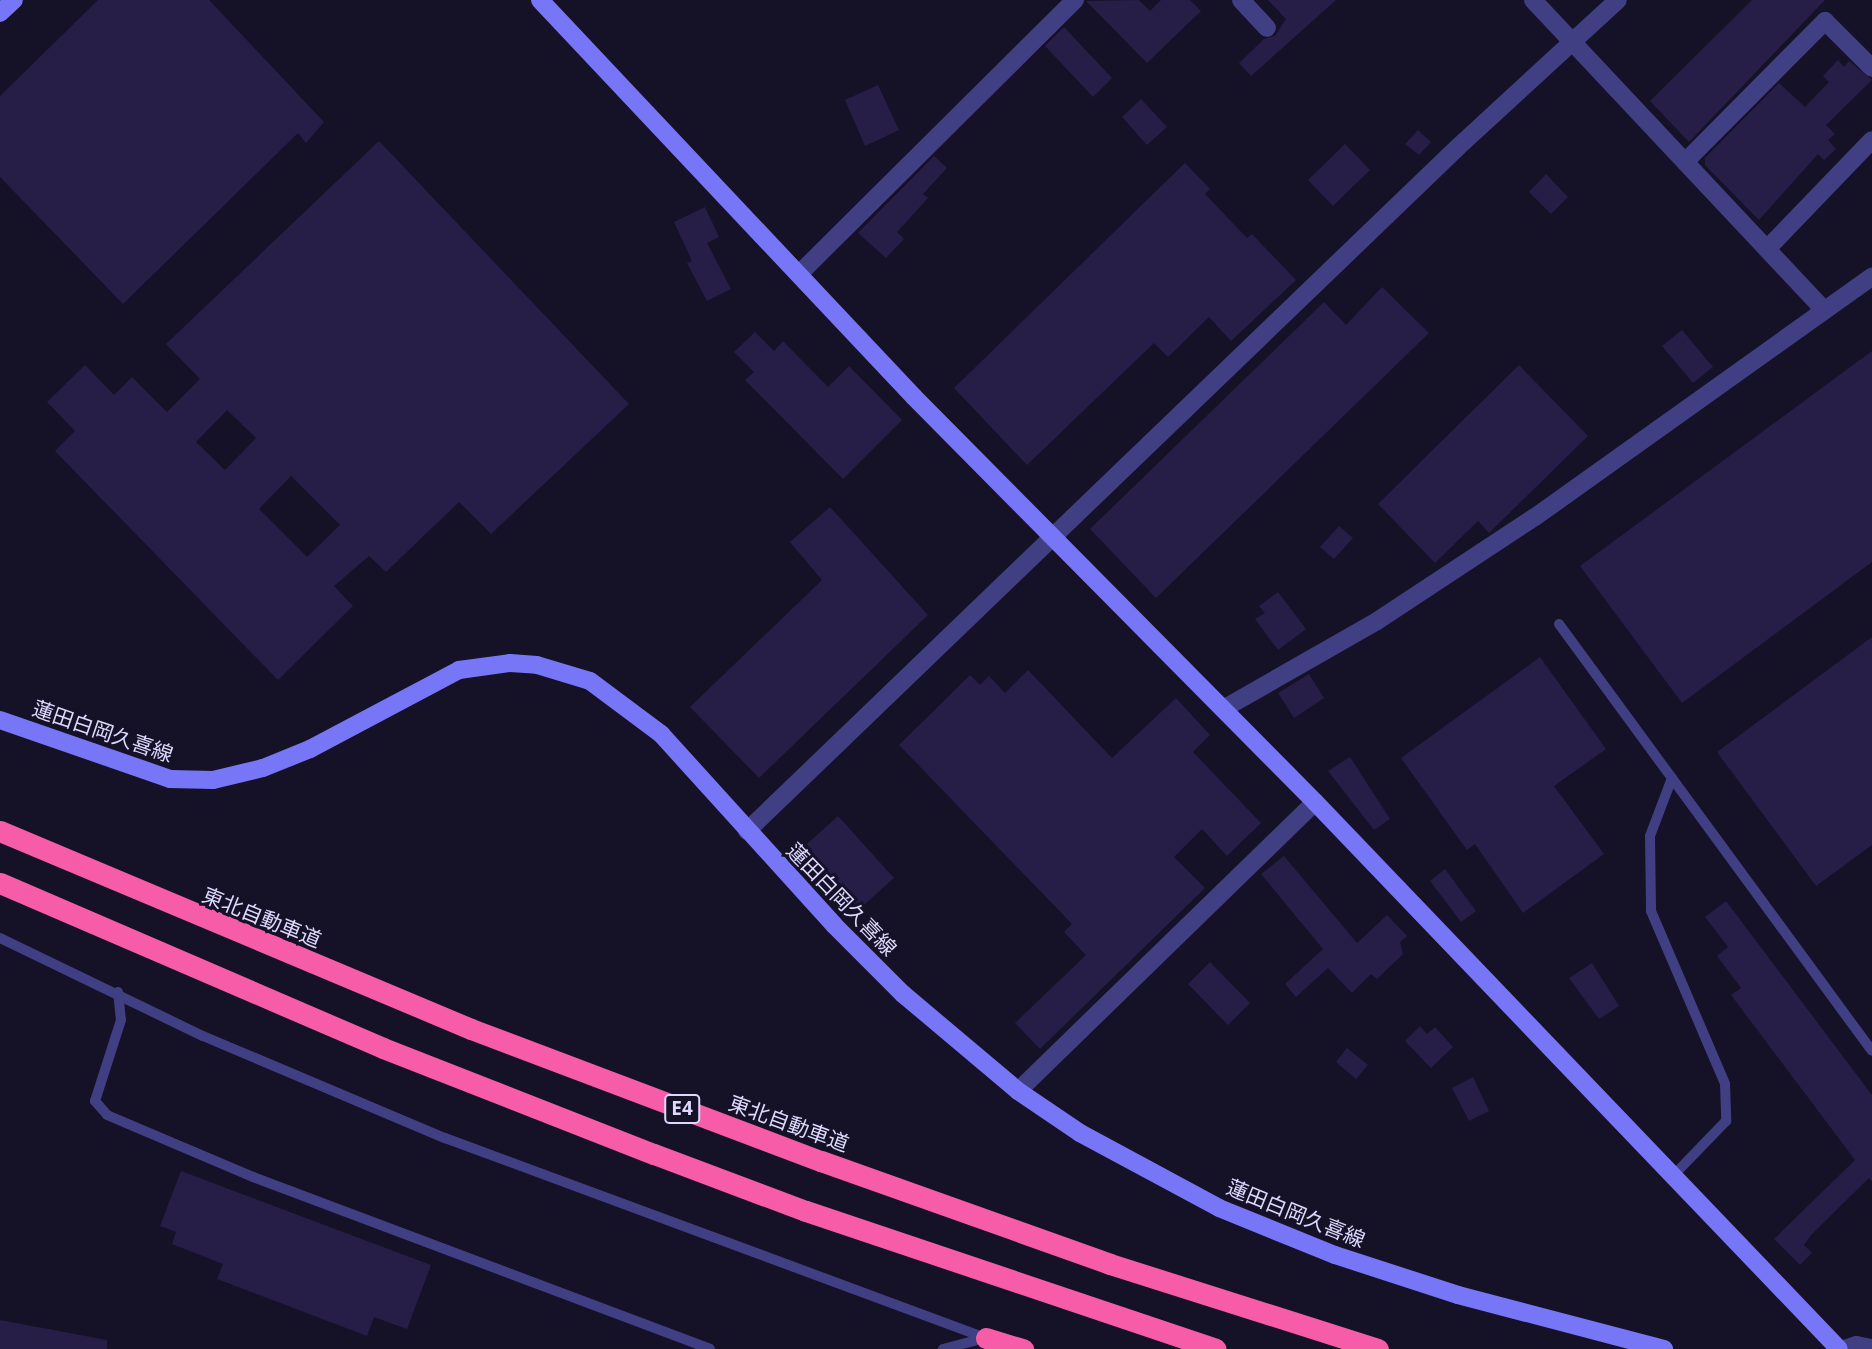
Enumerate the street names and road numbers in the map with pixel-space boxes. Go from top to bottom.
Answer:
street label: 蓮田白岡久喜線 [29,695,177,767]
street label: 蓮田白岡久喜線 [782,837,902,961]
street label: 東北自動車道 [199,882,325,952]
street label: 東北自動車道 [725,1090,853,1156]
road number: E4 [663,1093,701,1124]
street label: 蓮田白岡久喜線 [1223,1174,1369,1252]

